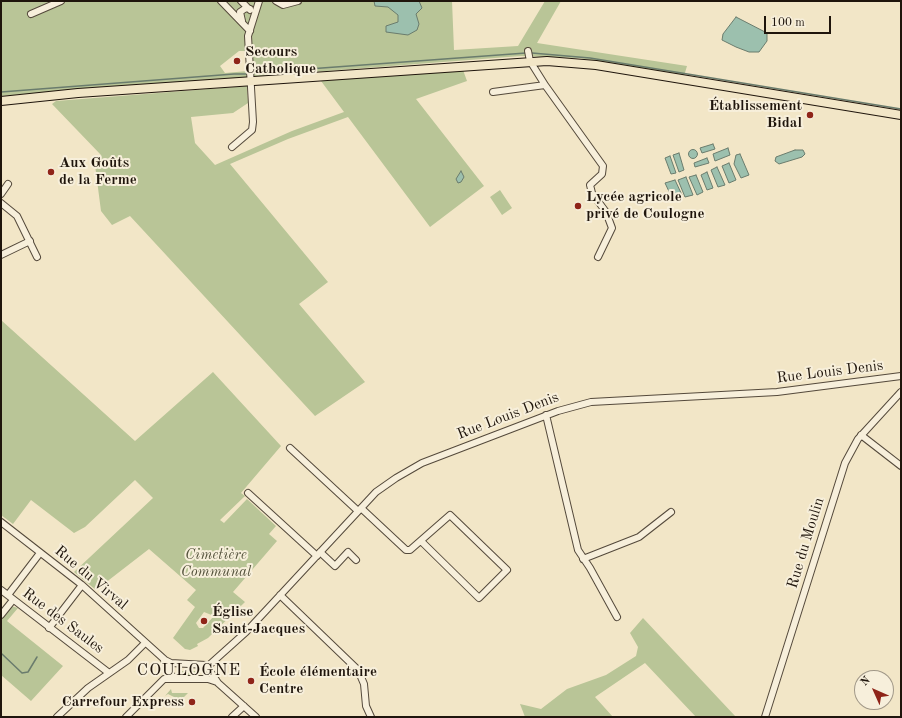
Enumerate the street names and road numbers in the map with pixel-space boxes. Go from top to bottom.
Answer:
street label: Rue Louis Denis [776,357,884,387]
street label: Rue Louis Denis [455,388,561,444]
street label: Rue du Moulin [784,495,828,591]
street label: Rue du Virval [51,542,131,614]
street label: Rue des Saules [19,584,107,658]

